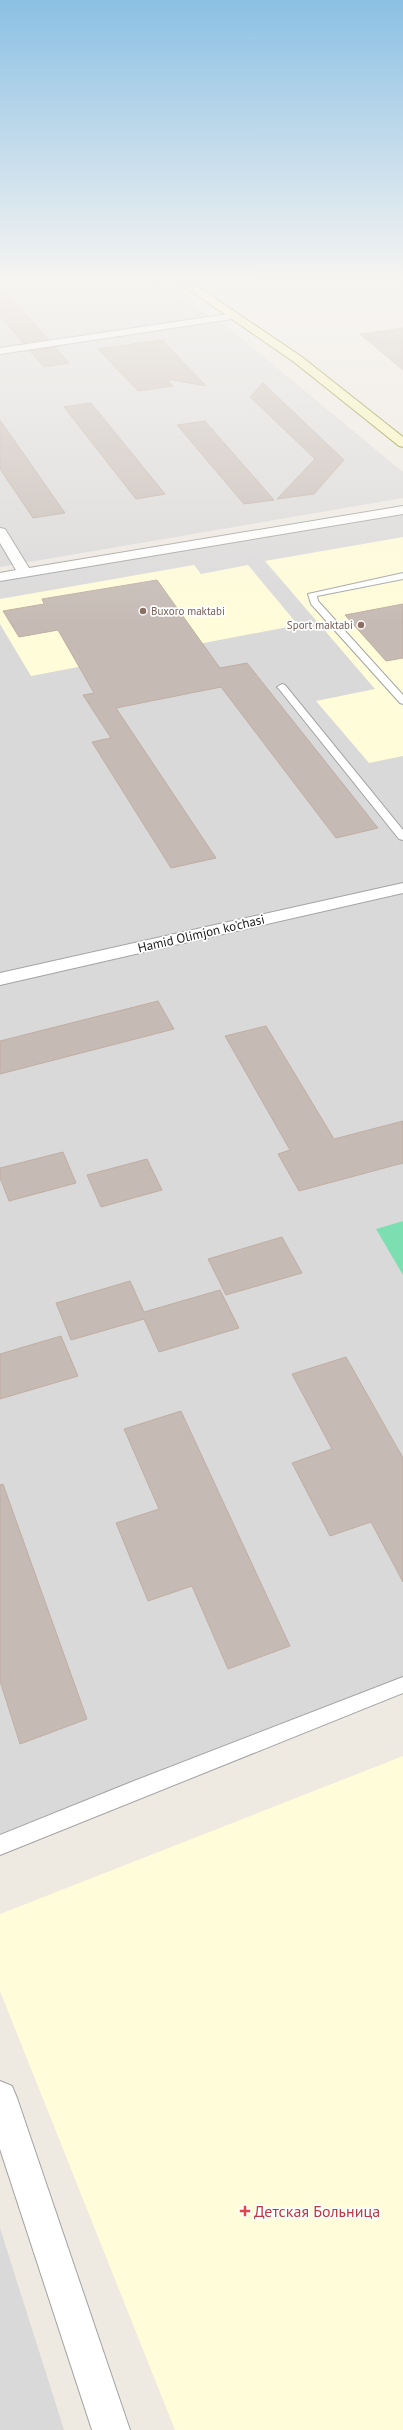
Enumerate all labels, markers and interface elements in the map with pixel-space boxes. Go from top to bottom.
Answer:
place label: Buxoro maktabi [151,604,225,618]
marker: Buxoro maktabi [138,606,148,616]
place label: Sport maktabi [287,618,353,632]
marker: Sport maktabi [356,620,366,630]
street label: Hamid Olimjon ko'chasi [136,911,266,956]
place label: Детская Больница [254,2201,380,2221]
marker: Детская Больница [239,2205,251,2217]

